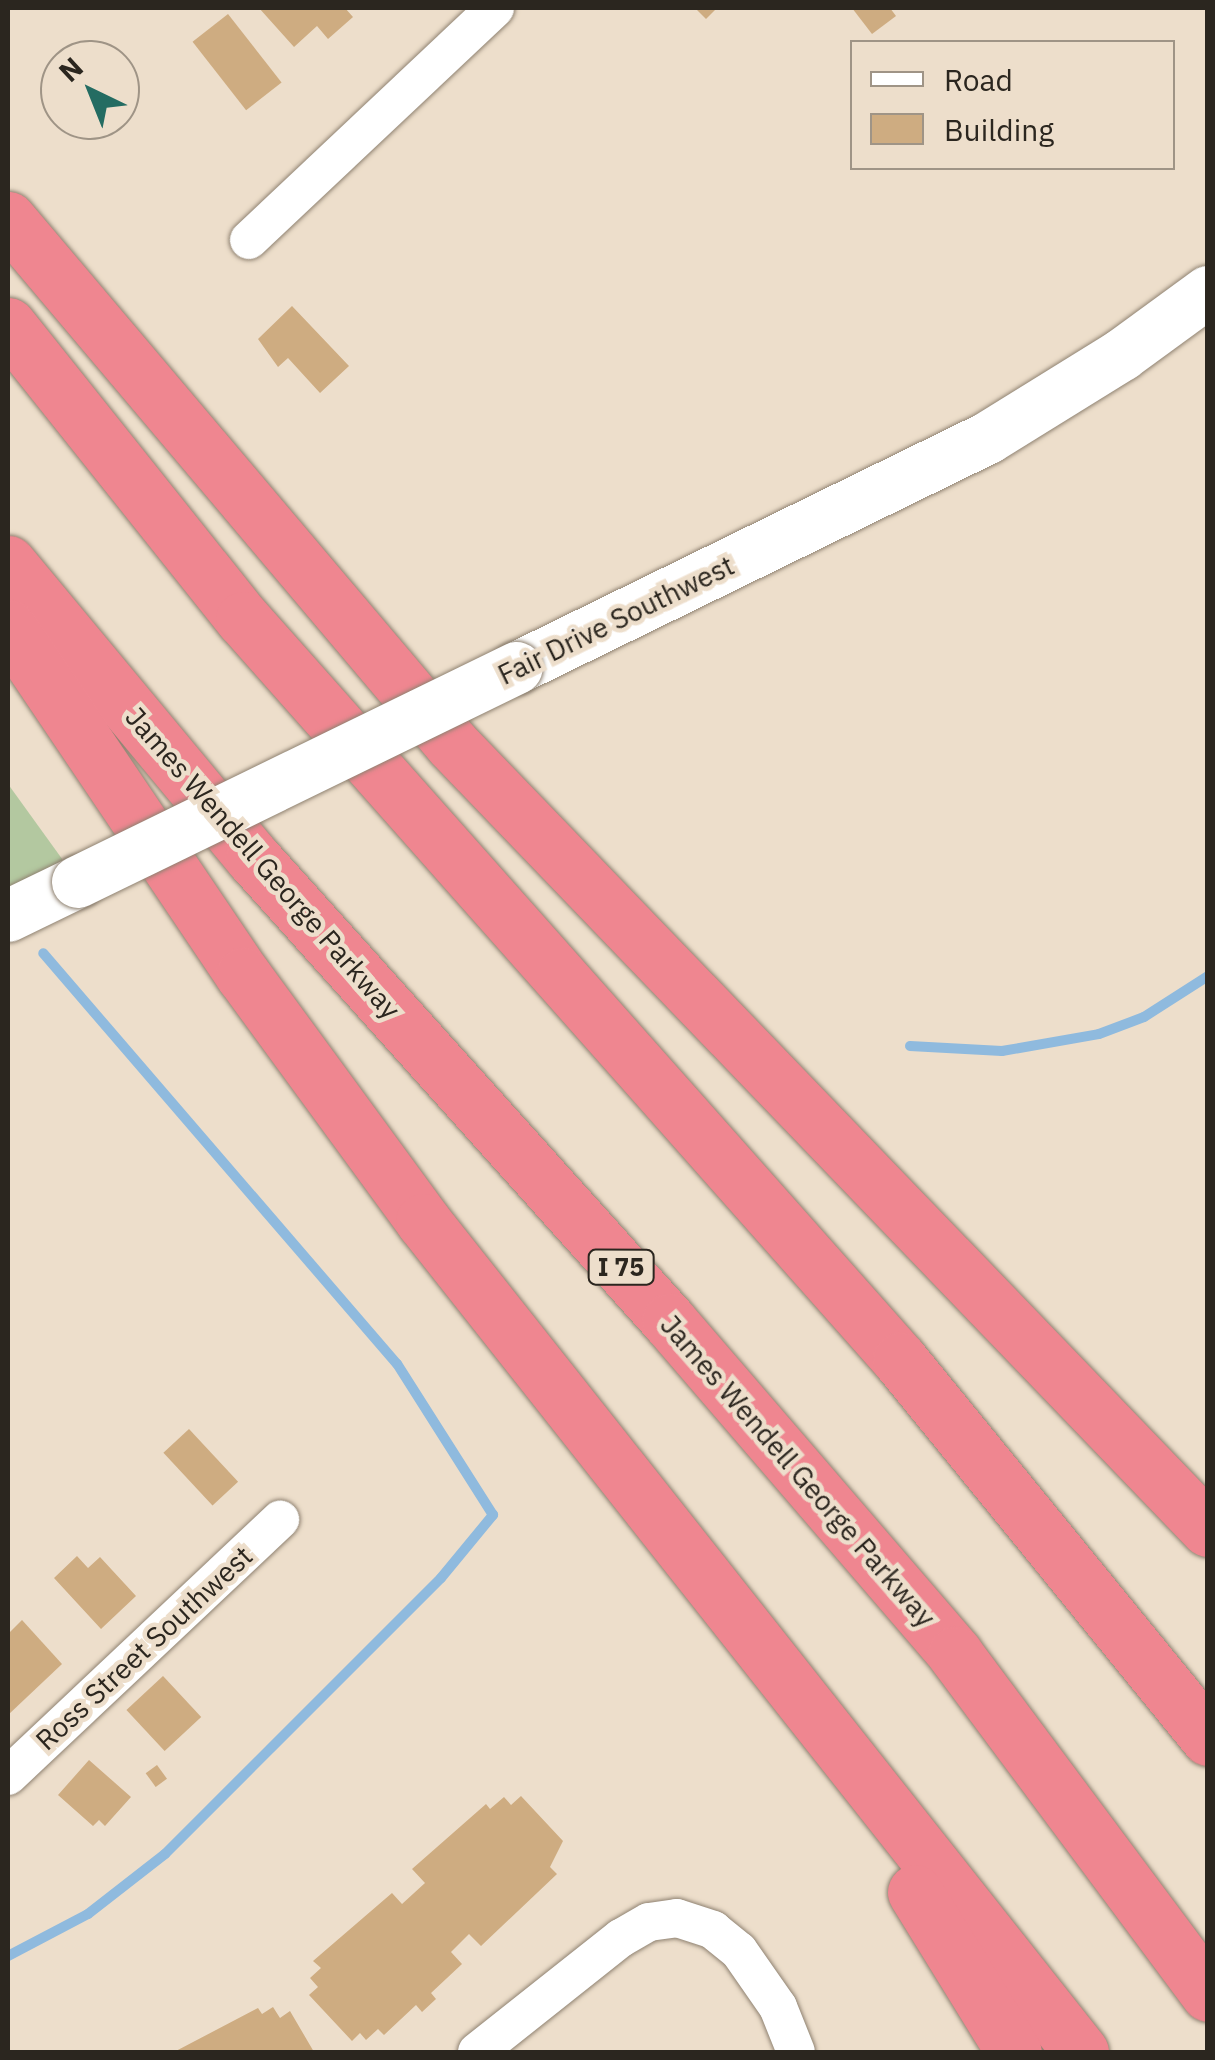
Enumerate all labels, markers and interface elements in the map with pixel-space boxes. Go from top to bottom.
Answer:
north arrow [40,40,140,140]
legend [850,40,1175,170]
text: N [51,49,91,90]
text: Road [944,60,1013,99]
text: Building [944,110,1054,149]
street label: Fair Drive Southwest [493,548,739,692]
street label: James Wendell George Parkway [119,700,407,1026]
road number: I 75 [586,1247,656,1287]
street label: James Wendell George Parkway [654,1308,942,1634]
street label: Ross Street Southwest [29,1539,259,1757]

